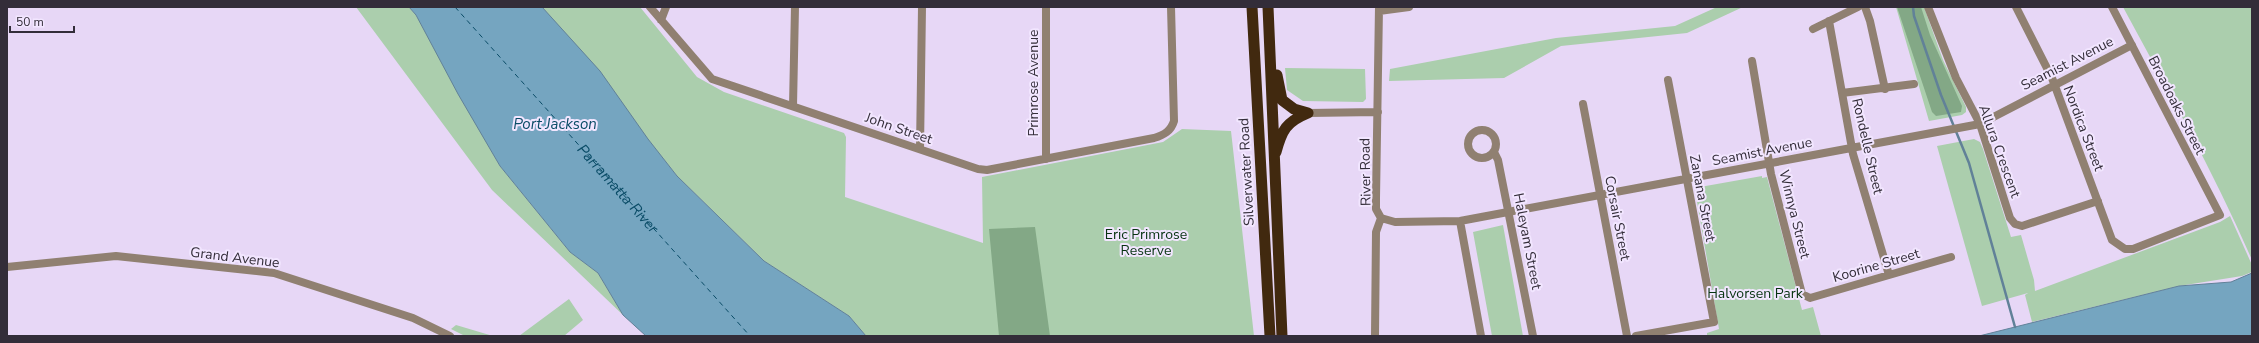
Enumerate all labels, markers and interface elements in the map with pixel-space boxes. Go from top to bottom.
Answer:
scale bar [10,8,74,34]
text: 50 m [16,14,44,30]
street label: Primrose Avenue [1024,29,1043,137]
street label: Seamist Avenue [2018,32,2117,95]
street label: Broadoaks Street [2143,53,2210,158]
street label: Nordica Street [2059,83,2109,174]
street label: Rondelle Street [1847,96,1888,196]
street label: Allura Crescent [1974,102,2025,200]
street label: John Street [862,108,935,149]
water label: Port Jackson [513,114,597,134]
street label: Silverwater Road [1234,117,1259,227]
street label: Seamist Avenue [1710,132,1814,171]
street label: River Road [1355,138,1376,206]
water label: Parramatta River [573,140,664,238]
street label: Zanana Street [1685,153,1720,243]
street label: Winnya Street [1774,168,1815,261]
street label: Corsair Street [1600,174,1635,262]
street label: Haleyam Street [1509,191,1546,291]
park label: Eric Primrose Reserve [1105,225,1187,260]
street label: Grand Avenue [189,243,281,272]
street label: Koorine Street [1830,244,1922,287]
park label: Halvorsen Park [1707,284,1804,303]

